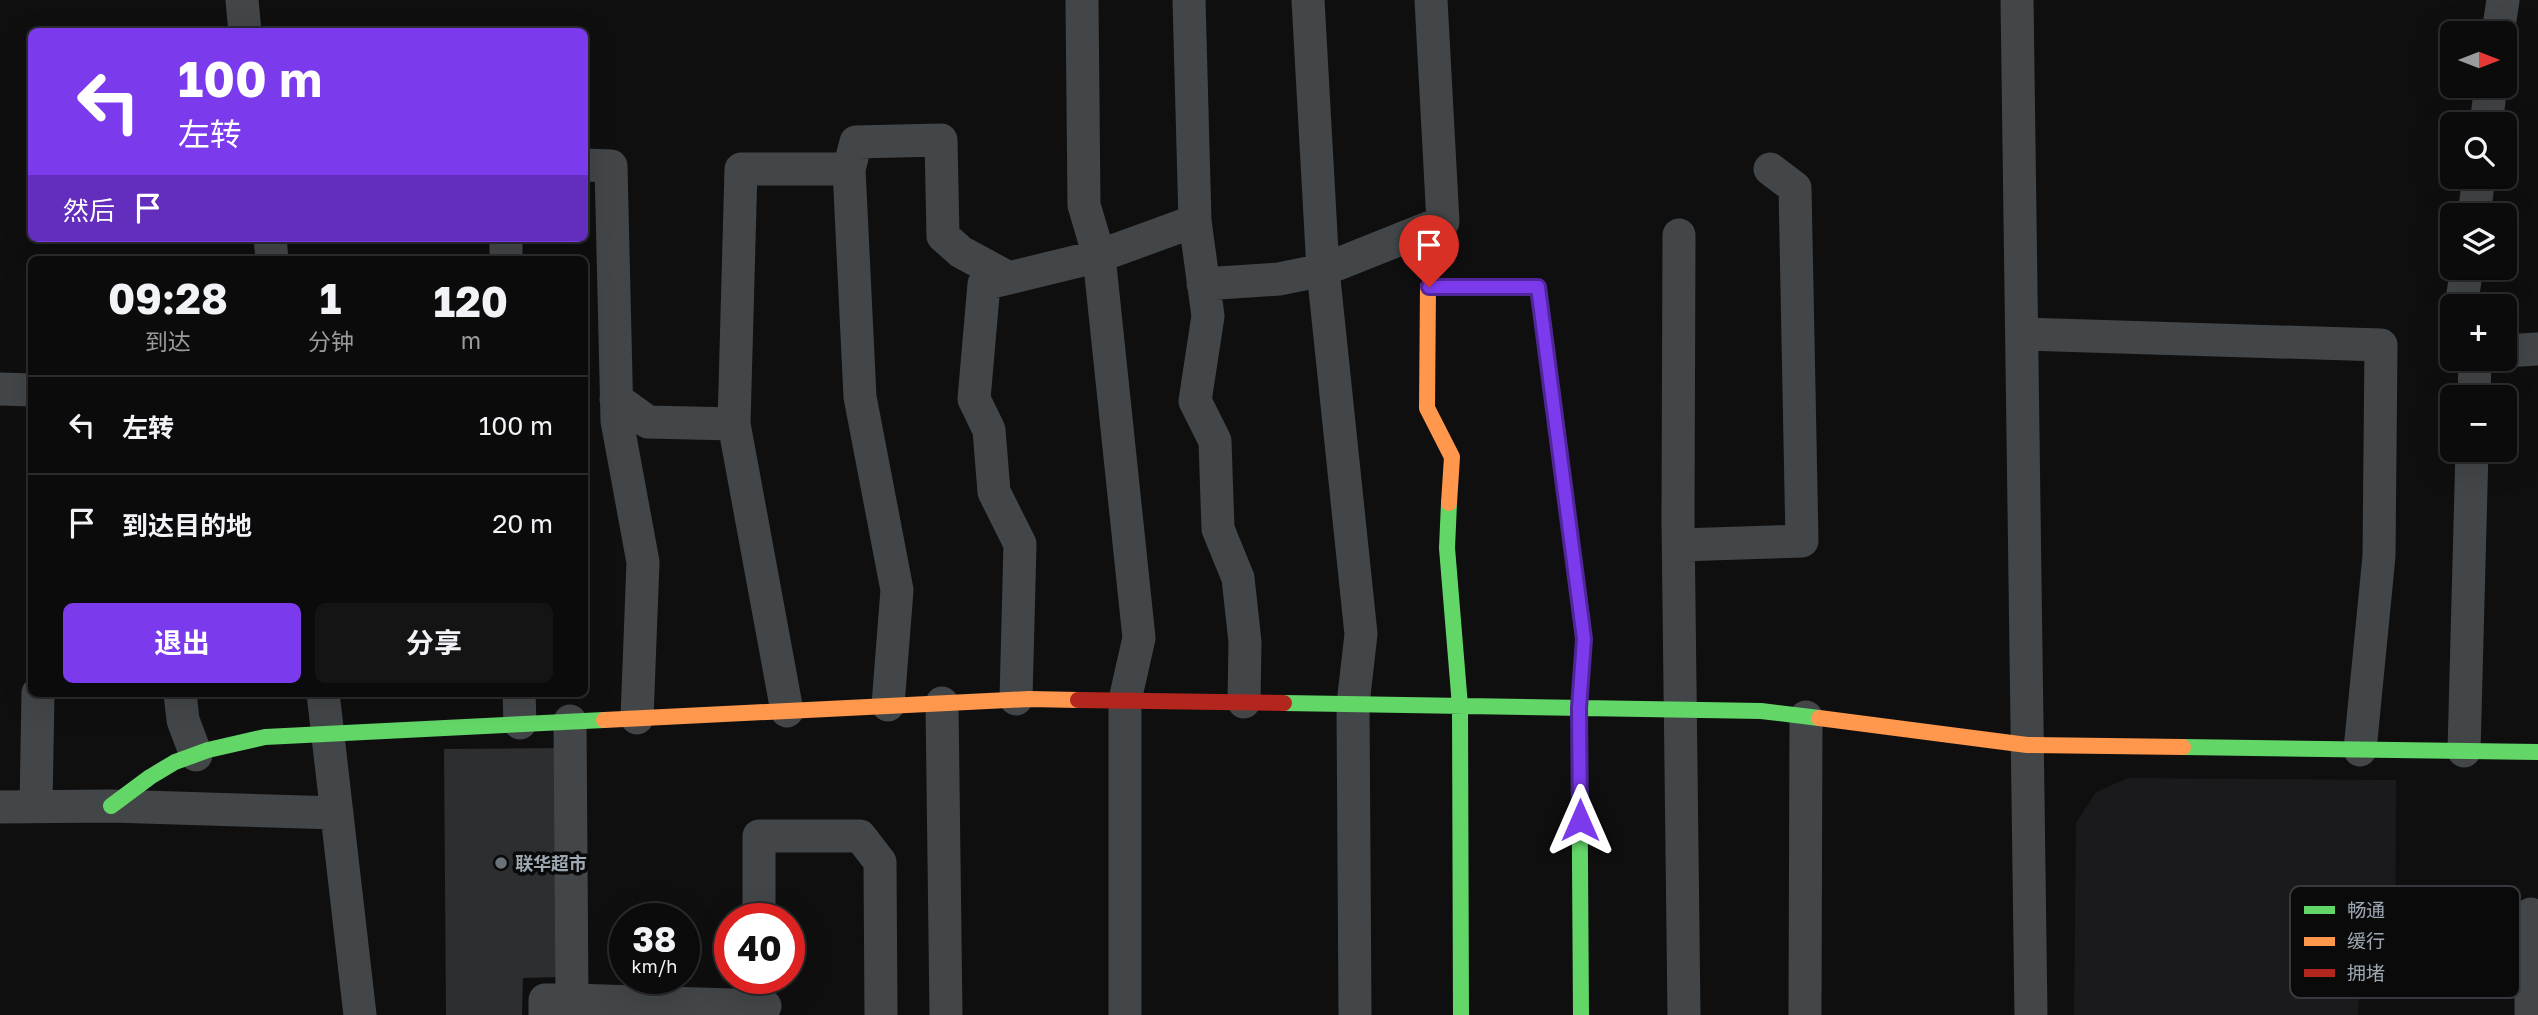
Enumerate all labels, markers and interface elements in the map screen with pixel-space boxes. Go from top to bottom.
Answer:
north arrow [2440,21,2516,98]
map controls [2440,21,2517,462]
text: 100 m [178,49,322,108]
icon: left [63,56,154,147]
button: search [2440,112,2517,189]
text: 左转 [178,115,242,153]
icon: arrive [129,189,167,227]
text: 然后 [63,195,115,226]
button: layers [2440,203,2517,280]
pin [1399,215,1459,287]
icon: arrive [1410,226,1448,264]
text: 09:28 [108,273,228,323]
text: 1 [320,273,341,323]
text: 120 [434,276,508,326]
button: + [2440,294,2517,371]
text: m [461,326,481,354]
text: 到达 [145,327,191,355]
text: 分钟 [308,327,354,355]
button: − [2440,385,2517,462]
icon: left [63,406,101,444]
text: 100 m [479,410,553,441]
text: 左转 [122,412,174,443]
icon: arrive [63,504,101,542]
text: 20 m [492,508,553,539]
text: 到达目的地 [122,510,252,541]
button: 退出 [63,603,301,683]
button: 分享 [315,603,553,683]
position arrow [1543,783,1617,857]
place label: 联华超市 [515,852,587,874]
marker: 联华超市 [493,855,509,871]
legend [2290,886,2520,998]
text: 畅通 [2347,898,2385,921]
speed limit sign: 40 [714,903,805,994]
text: 38 [633,918,676,960]
text: 缓行 [2347,929,2385,952]
text: km/h [632,955,677,977]
text: 拥堵 [2347,961,2385,984]

